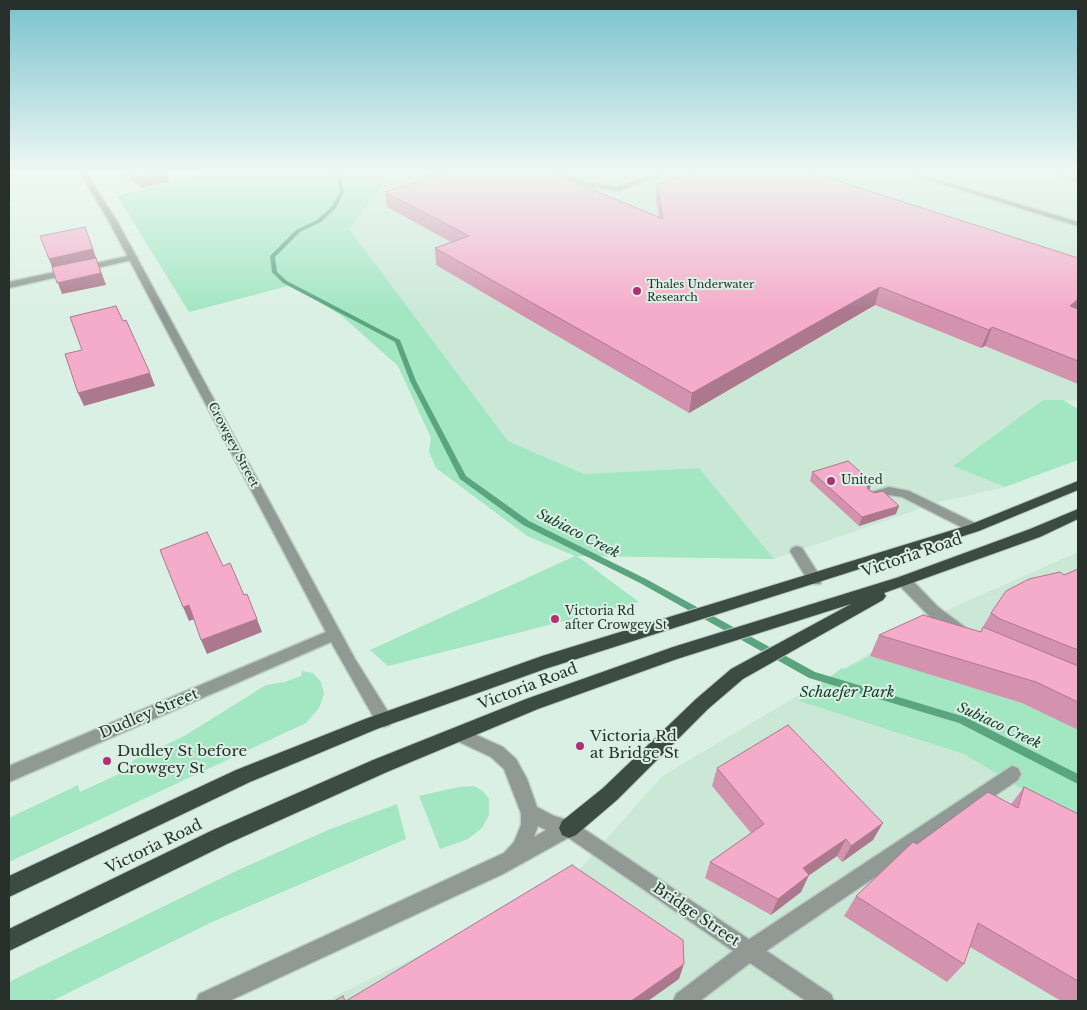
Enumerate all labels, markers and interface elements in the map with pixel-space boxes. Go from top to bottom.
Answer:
place label: Thales Underwater Research [647,278,754,304]
marker: Thales Underwater Research [631,285,643,297]
street label: Crowgey Street [205,400,261,490]
place label: United [841,474,883,488]
marker: United [825,475,837,487]
water label: Subiaco Creek [534,506,622,562]
street label: Victoria Road [859,530,965,582]
place label: Victoria Rd after Crowgey St [565,605,667,633]
marker: Victoria Rd after Crowgey St [549,613,561,625]
street label: Victoria Road [476,660,580,714]
park label: Schaefer Park [800,684,894,702]
street label: Dudley Street [97,685,201,743]
water label: Subiaco Creek [954,699,1044,753]
place label: Victoria Rd at Bridge St [590,728,679,763]
marker: Victoria Rd at Bridge St [574,740,586,752]
place label: Dudley St before Crowgey St [117,743,247,778]
marker: Dudley St before Crowgey St [101,755,113,767]
street label: Victoria Road [103,816,205,878]
street label: Bridge Street [649,879,743,951]

